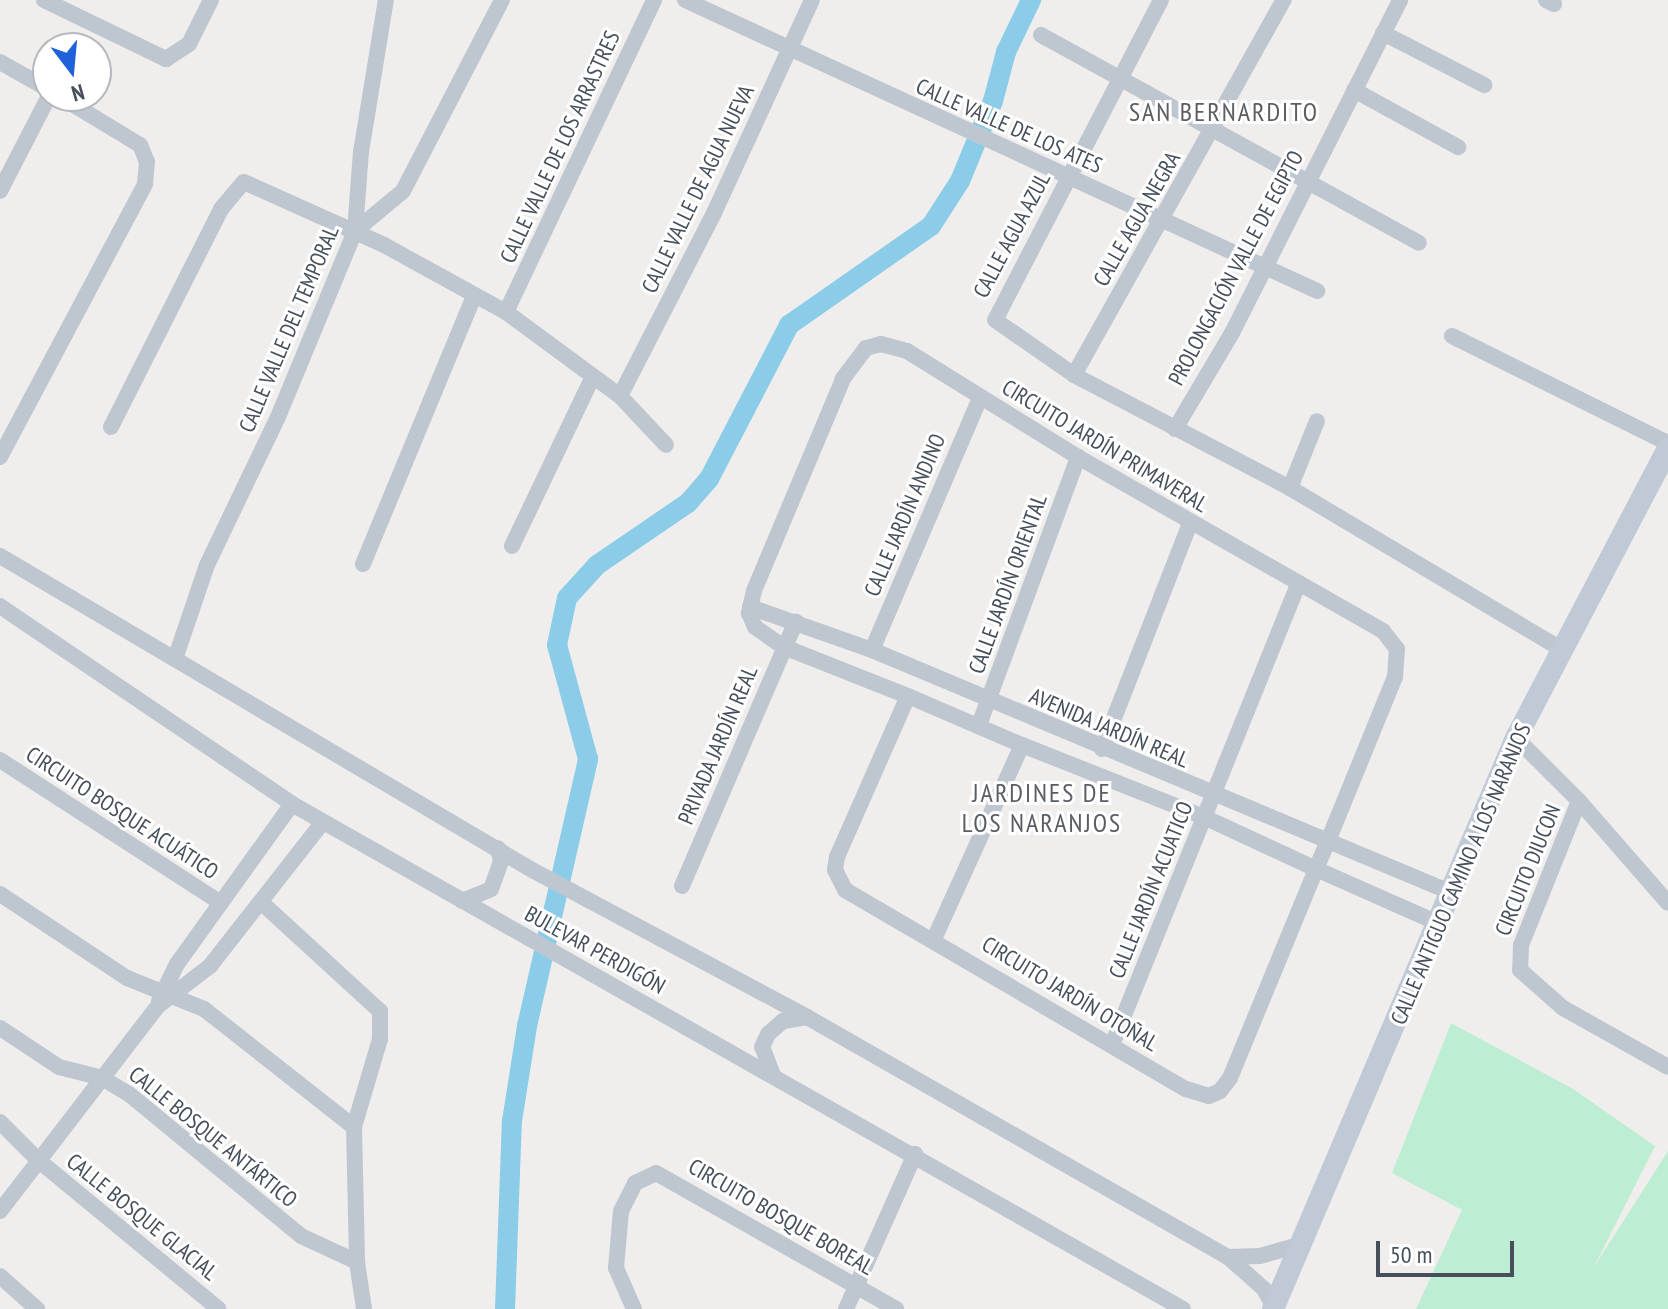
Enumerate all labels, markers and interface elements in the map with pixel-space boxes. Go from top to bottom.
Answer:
street label: CALLE VALLE DE LOS ARRASTRES [494,26,626,268]
north arrow [32,32,112,112]
street label: CALLE VALLE DE LOS ATES [911,73,1107,179]
text: N [68,78,88,108]
street label: CALLE VALLE DE AGUA NUEVA [636,80,760,298]
district label: SAN BERNARDITO [1129,96,1319,128]
street label: PROLONGACIÓN VALLE DE EGIPTO [1163,146,1309,390]
street label: CALLE AGUA NEGRA [1088,147,1186,291]
street label: CALLE AGUA AZUL [967,167,1057,303]
street label: CALLE VALLE DEL TEMPORAL [233,221,345,437]
street label: CIRCUITO JARDÍN PRIMAVERAL [997,374,1213,518]
street label: CALLE JARDÍN ANDINO [859,429,951,601]
street label: CALLE JARDÍN ORIENTAL [963,491,1053,677]
street label: PRIVADA JARDÍN REAL [673,661,763,829]
street label: AVENIDA JARDÍN REAL [1025,682,1193,774]
street label: CALLE ANTIGUO CAMINO A LOS NARANJOS [1385,719,1537,1029]
street label: CIRCUITO BOSQUE ACUÁTICO [21,741,223,885]
district label: JARDINES DE LOS NARANJOS [962,777,1122,838]
street label: CALLE JARDÍN ACUATICO [1103,797,1199,983]
street label: CIRCUITO DIUCON [1490,801,1566,939]
street label: BULEVAR PERDIGÓN [520,900,670,1000]
street label: CIRCUITO JARDÍN OTOÑAL [977,931,1163,1057]
street label: CALLE BOSQUE ANTÁRTICO [123,1061,303,1213]
street label: CALLE BOSQUE GLACIAL [61,1148,223,1286]
street label: CIRCUITO BOSQUE BOREAL [684,1153,878,1281]
scale bar [1380,1225,1518,1275]
text: 50 m [1390,1239,1432,1270]

